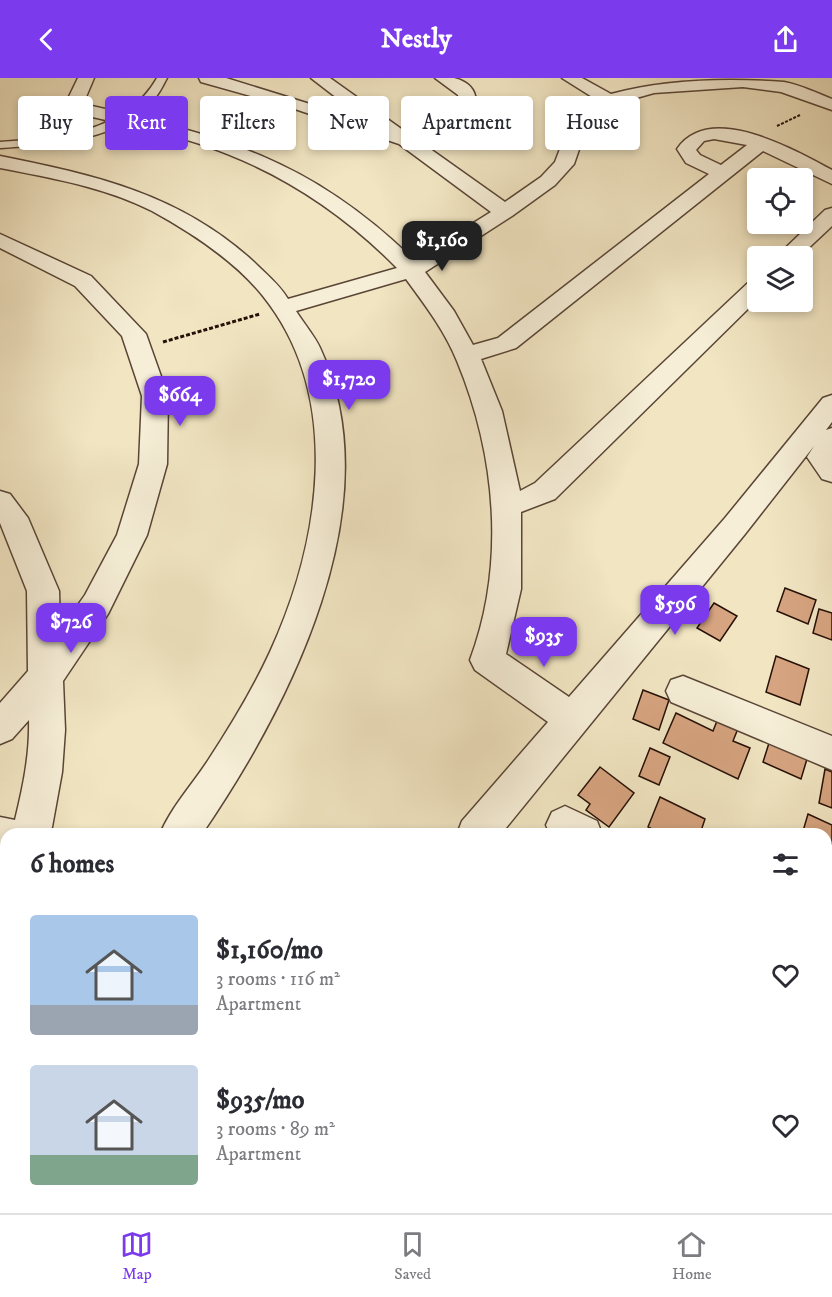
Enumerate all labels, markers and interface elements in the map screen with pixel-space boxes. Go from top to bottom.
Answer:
text: Nestly [380,22,452,56]
icon: back [30,23,63,56]
icon: share [769,23,802,56]
chip: Buy [18,96,93,150]
chip: Rent [105,96,188,150]
chip: Filters [200,96,296,150]
chip: New [308,96,389,150]
chip: Apartment [401,96,533,150]
chip: House [545,96,640,150]
map controls [747,168,813,312]
button: locate [747,168,813,234]
pin: $1,160 [393,221,491,272]
text: $1,160 [416,228,468,253]
button: layers [747,246,813,312]
pin: $1,720 [300,360,398,411]
text: $1,720 [322,367,376,392]
pin: $664 [144,376,216,427]
text: $664 [158,383,202,408]
pin: $596 [639,585,711,636]
text: $596 [654,592,696,617]
pin: $726 [35,603,107,654]
text: $726 [50,610,92,635]
pin: $935 [508,617,580,668]
text: $935 [525,624,563,649]
text: 6 homes [30,848,114,881]
icon: filters [769,848,802,881]
text: $1,160/mo [216,934,323,967]
icon: home [78,939,150,1011]
icon: heart [769,959,802,992]
text: 3 rooms · 116 m² [216,967,340,992]
text: Apartment [216,992,301,1017]
text: $935/mo [216,1084,304,1117]
icon: home [78,1089,150,1161]
icon: heart [769,1109,802,1142]
text: 3 rooms · 89 m² [216,1117,335,1142]
text: Apartment [216,1142,301,1167]
tab: Map [120,1228,153,1284]
tab: Saved [394,1228,431,1284]
tab: Home [672,1228,712,1284]

